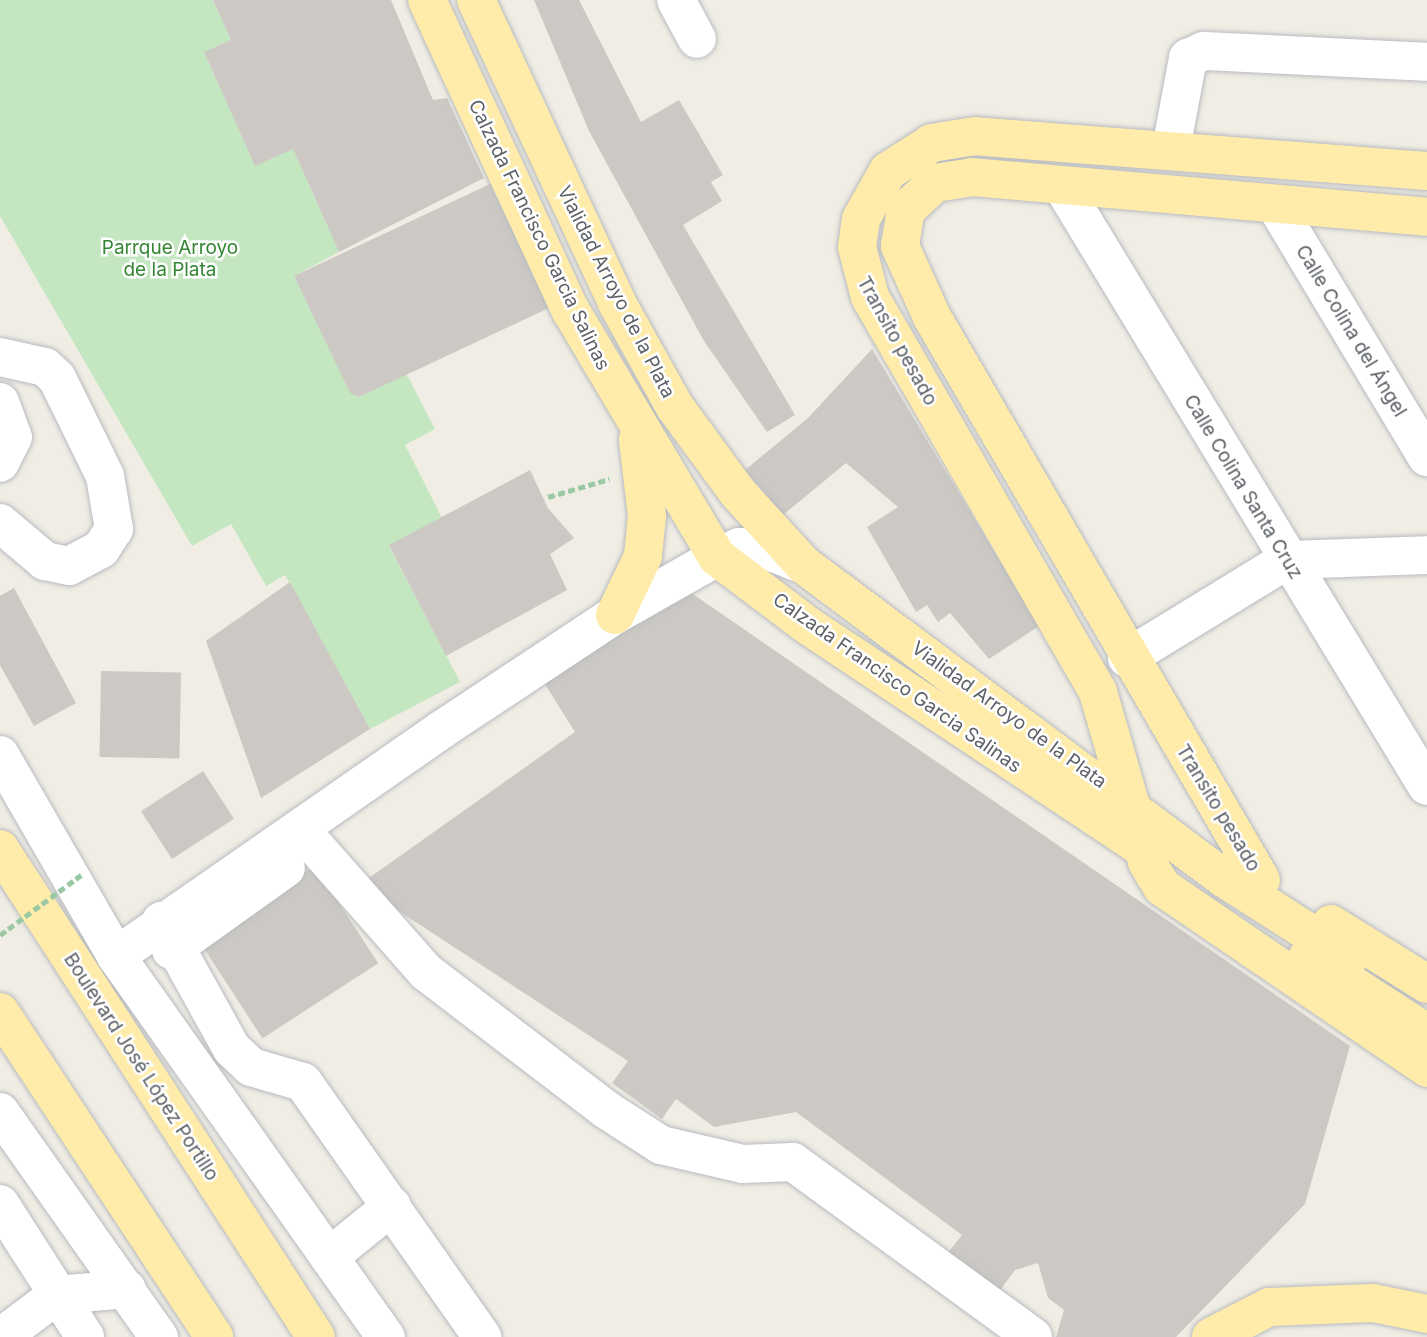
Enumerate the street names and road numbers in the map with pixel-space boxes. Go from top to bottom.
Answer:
street label: Calzada Francisco Garcia Salinas [463,96,615,374]
street label: Vialidad Arroyo de la Plata [552,182,680,402]
street label: Calle Colina del Ángel [1291,241,1411,421]
street label: Transito pesado [852,272,942,410]
street label: Calle Colina Santa Cruz [1179,391,1307,583]
street label: Calzada Francisco Garcia Salinas [768,588,1026,778]
street label: Vialidad Arroyo de la Plata [907,637,1111,793]
street label: Transito pesado [1171,740,1265,876]
street label: Boulevard José López Portillo [59,949,223,1185]

